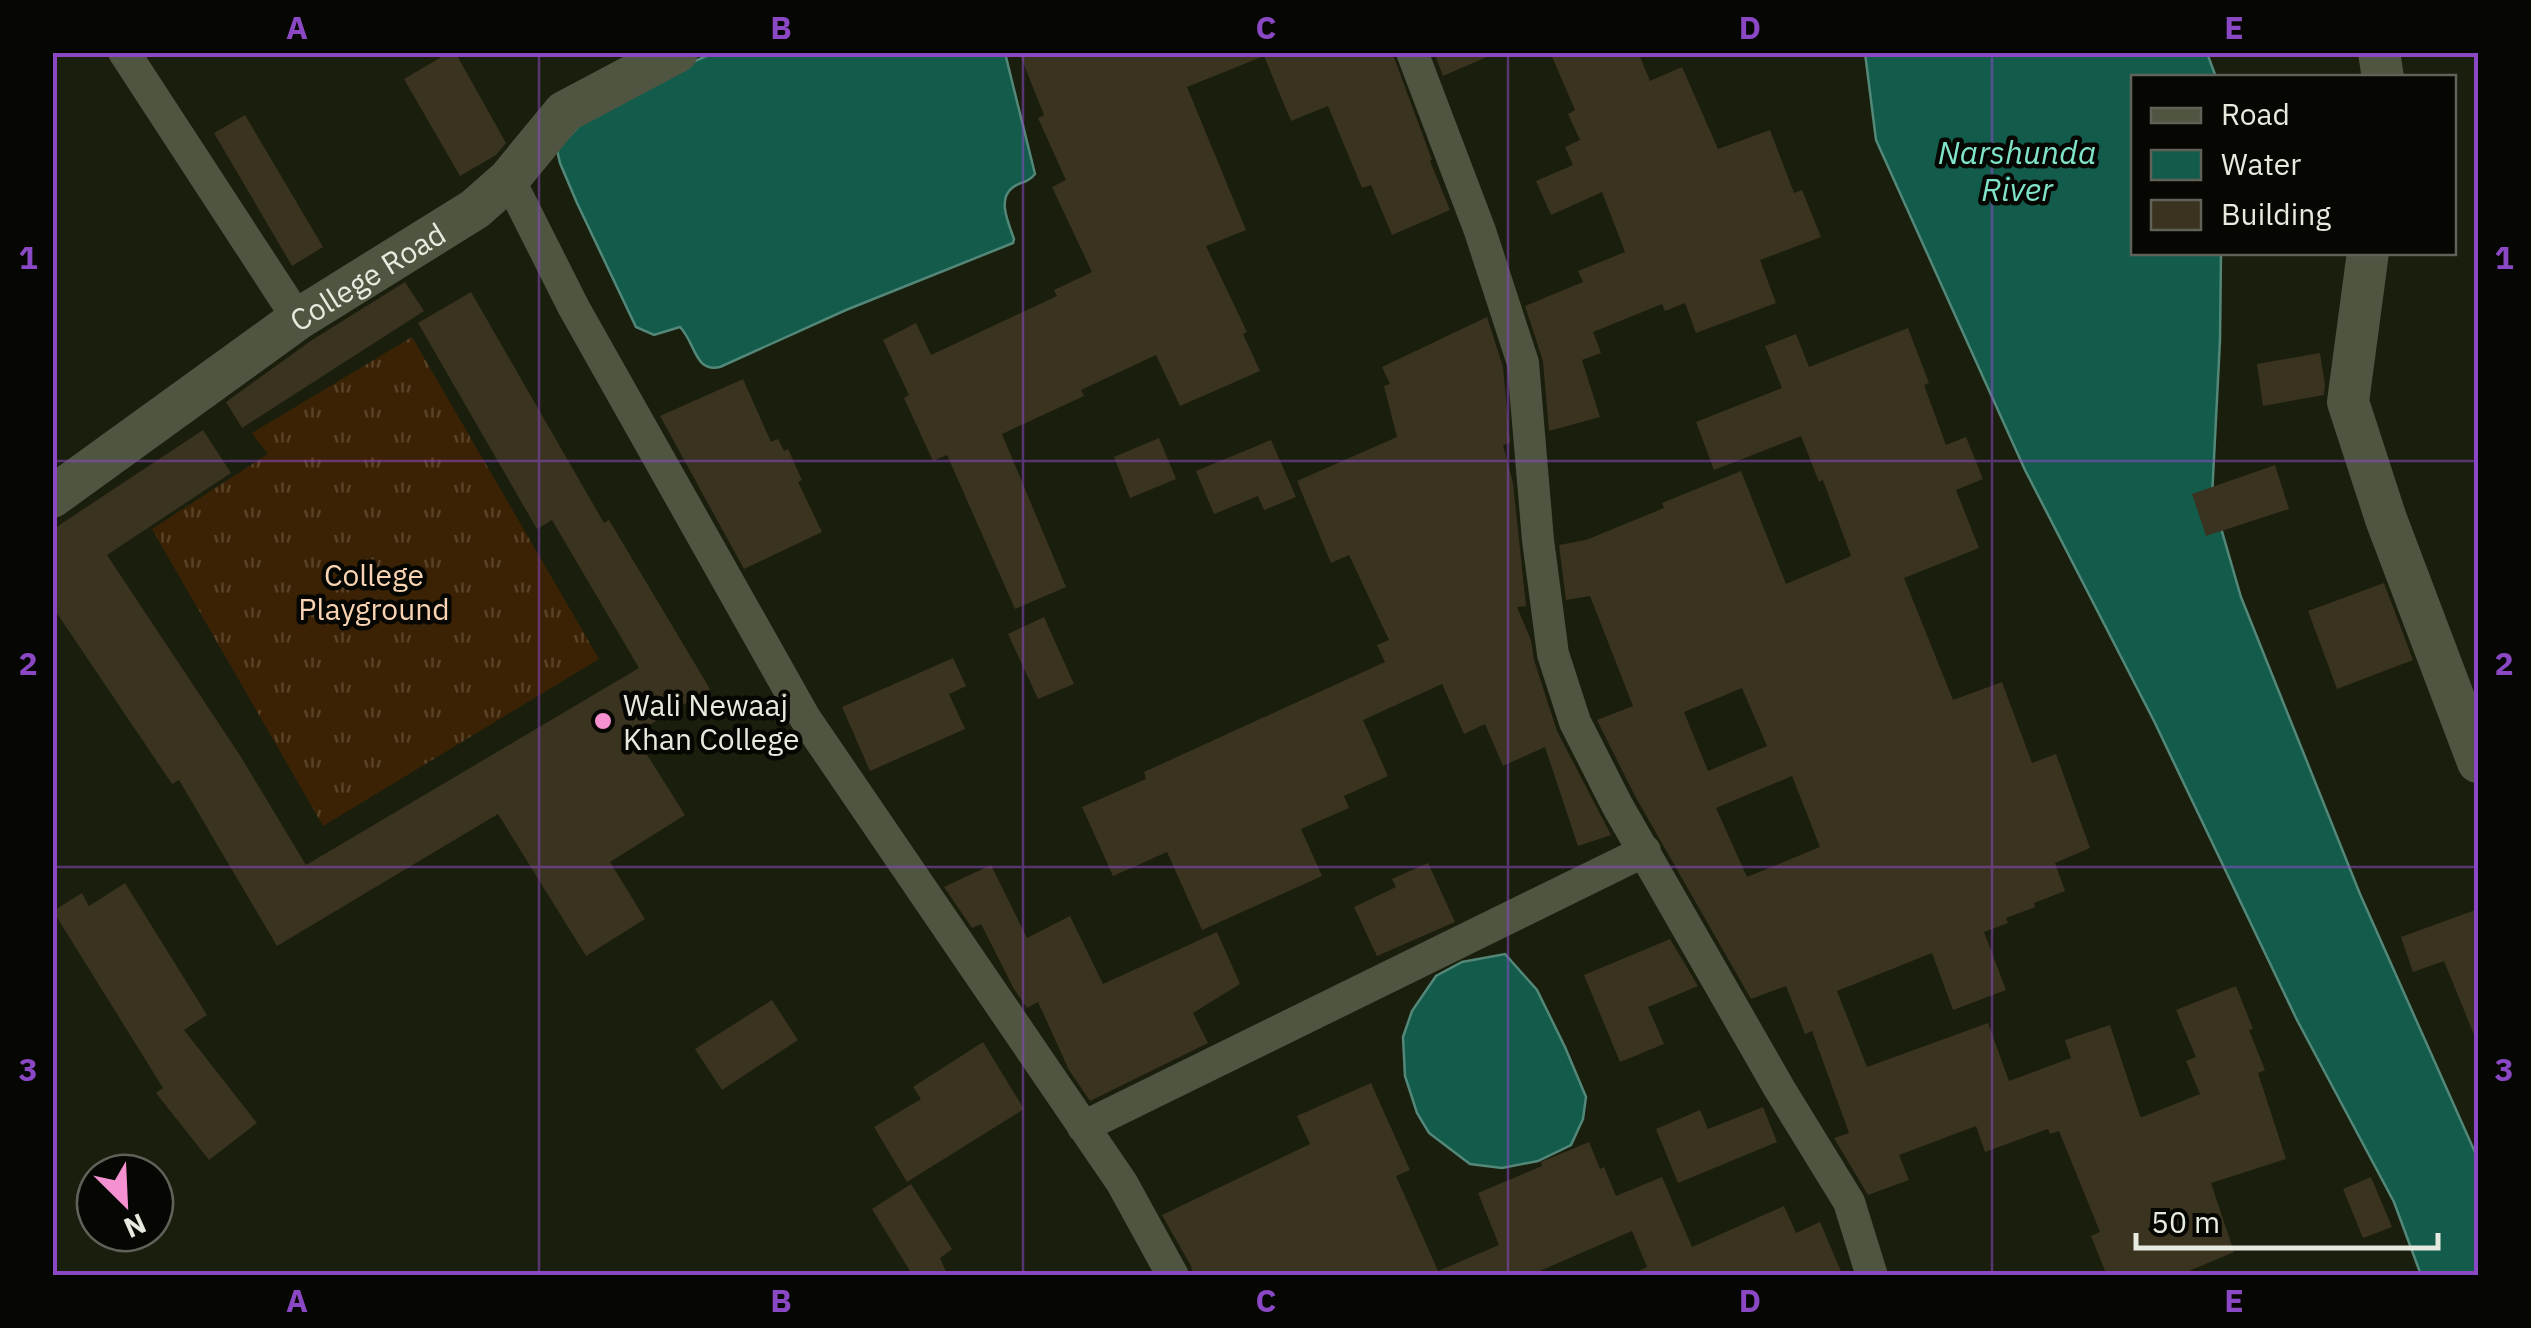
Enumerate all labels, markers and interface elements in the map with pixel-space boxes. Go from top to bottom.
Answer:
text: A [286,6,308,48]
text: B [770,6,792,48]
text: C [1256,6,1276,48]
text: D [1739,6,1761,48]
text: E [2224,6,2244,48]
legend [2131,75,2456,255]
text: Road [2221,94,2290,133]
water label: Narshunda River [1938,131,2096,210]
text: Water [2221,144,2301,183]
text: Building [2221,194,2331,233]
street label: College Road [282,213,452,339]
text: 1 [18,236,38,278]
text: 1 [2494,236,2514,278]
park label: College Playground [298,555,450,628]
text: 2 [18,642,38,684]
text: 2 [2494,642,2514,684]
place label: Wali Newaaj Khan College [623,685,799,758]
marker: Wali Newaaj Khan College [592,710,614,732]
text: 3 [18,1048,38,1090]
text: 3 [2494,1048,2514,1090]
north arrow [75,1153,175,1253]
scale bar [2136,1188,2438,1250]
text: 50 m [2151,1202,2220,1241]
text: N [119,1205,152,1247]
text: A [286,1279,308,1321]
text: B [770,1279,792,1321]
text: C [1256,1279,1276,1321]
text: D [1739,1279,1761,1321]
text: E [2224,1279,2244,1321]

